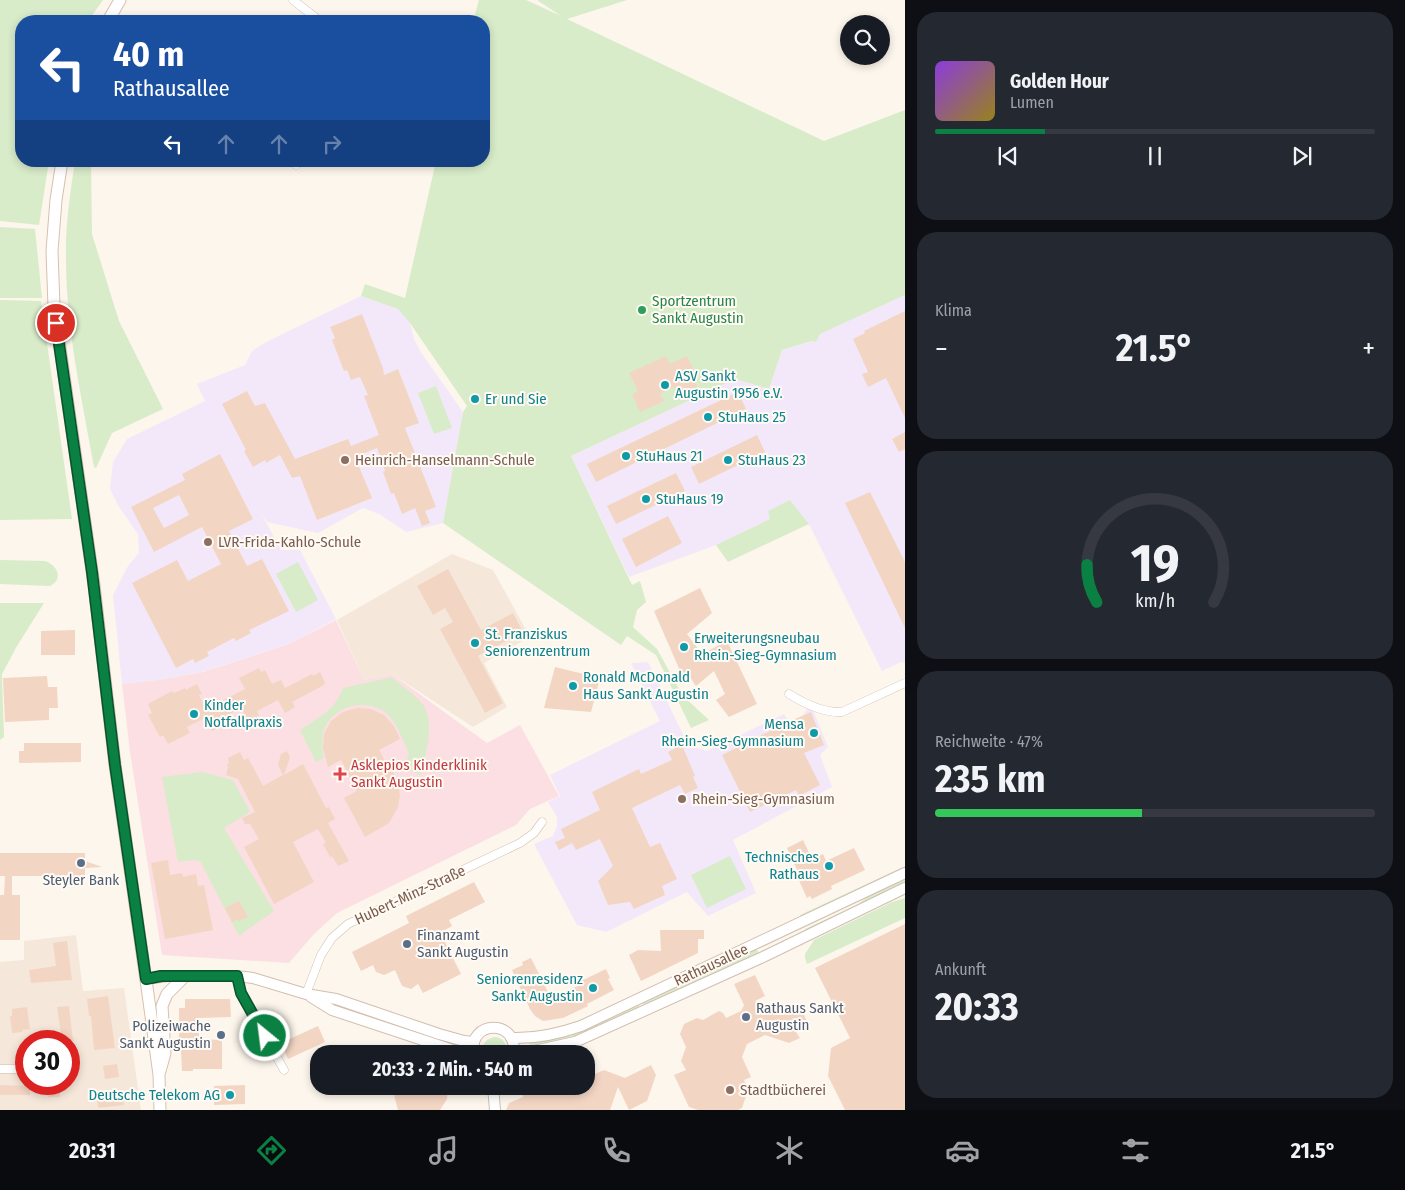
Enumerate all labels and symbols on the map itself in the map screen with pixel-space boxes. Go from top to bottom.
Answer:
place label: Sportzentrum Sankt Augustin [652,292,744,327]
pin [35,302,77,344]
marker: Sportzentrum Sankt Augustin [636,304,648,316]
place label: ASV Sankt Augustin 1956 e.V. [675,367,783,402]
marker: ASV Sankt Augustin 1956 e.V. [659,379,671,391]
place label: Er und Sie [485,390,547,408]
marker: Er und Sie [469,393,481,405]
place label: StuHaus 25 [718,408,786,426]
marker: StuHaus 25 [702,411,714,423]
place label: StuHaus 21 [636,447,703,465]
marker: StuHaus 21 [620,450,632,462]
place label: Heinrich-Hanselmann-Schule [355,451,535,469]
place label: StuHaus 23 [738,451,806,469]
marker: Heinrich-Hanselmann-Schule [339,454,351,466]
marker: StuHaus 23 [722,454,734,466]
place label: StuHaus 19 [656,490,724,508]
marker: StuHaus 19 [640,493,652,505]
place label: LVR-Frida-Kahlo-Schule [218,533,361,551]
marker: LVR-Frida-Kahlo-Schule [202,536,214,548]
place label: St. Franziskus Seniorenzentrum [485,625,590,660]
place label: Erweiterungsneubau Rhein-Sieg-Gymnasium [694,629,837,664]
marker: St. Franziskus Seniorenzentrum [469,637,481,649]
marker: Erweiterungsneubau Rhein-Sieg-Gymnasium [678,641,690,653]
place label: Ronald McDonald Haus Sankt Augustin [583,668,709,703]
marker: Ronald McDonald Haus Sankt Augustin [567,680,579,692]
place label: Kinder Notfallpraxis [204,696,282,731]
marker: Kinder Notfallpraxis [188,708,200,720]
place label: Mensa Rhein-Sieg-Gymnasium [661,715,804,750]
marker: Mensa Rhein-Sieg-Gymnasium [808,727,820,739]
place label: Asklepios Kinderklinik Sankt Augustin [351,756,487,791]
marker: Asklepios Kinderklinik Sankt Augustin [333,767,347,781]
place label: Rhein-Sieg-Gymnasium [692,790,835,808]
marker: Rhein-Sieg-Gymnasium [676,793,688,805]
place label: Technisches Rathaus [745,848,819,883]
marker: Steyler Bank [75,857,87,869]
marker: Technisches Rathaus [823,860,835,872]
street label: Hubert-Minz-Straße [352,861,468,929]
place label: Steyler Bank [43,871,119,889]
place label: Finanzamt Sankt Augustin [417,926,509,961]
marker: Finanzamt Sankt Augustin [401,938,413,950]
street label: Rathausallee [671,940,751,990]
place label: Seniorenresidenz Sankt Augustin [477,970,583,1005]
marker: Seniorenresidenz Sankt Augustin [587,982,599,994]
place label: Rathaus Sankt Augustin [756,999,844,1034]
position arrow [238,1009,290,1061]
marker: Rathaus Sankt Augustin [740,1011,752,1023]
place label: Polizeiwache Sankt Augustin [119,1017,211,1052]
marker: Polizeiwache Sankt Augustin [215,1029,227,1041]
speed limit sign: 30 [15,1030,80,1095]
place label: Stadtbücherei [740,1081,826,1099]
marker: Stadtbücherei [724,1084,736,1096]
place label: Deutsche Telekom AG [88,1086,220,1104]
marker: Deutsche Telekom AG [224,1089,236,1101]

